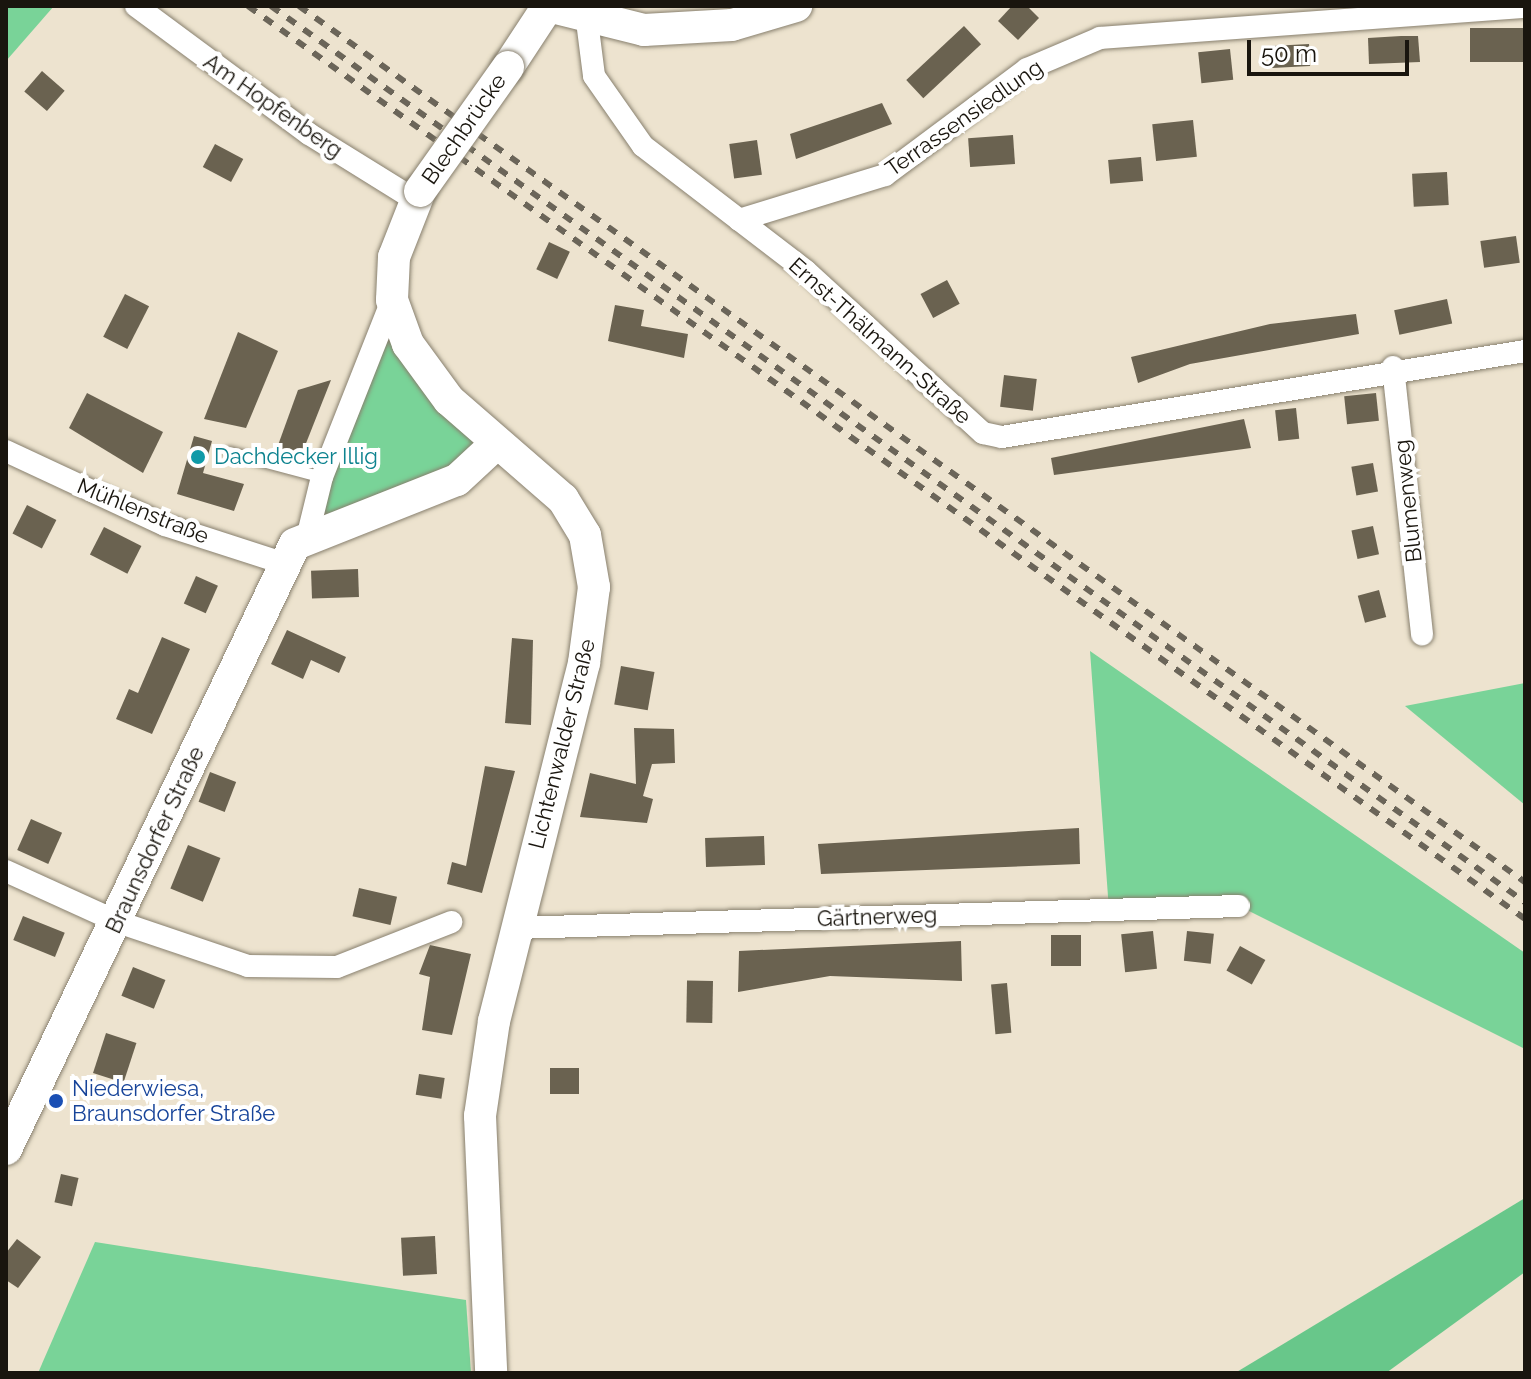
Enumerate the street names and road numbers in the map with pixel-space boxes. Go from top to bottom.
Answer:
street label: Am Hopfenberg [199,48,347,164]
street label: Terrassensiedlung [880,54,1048,182]
street label: Blechbrücke [416,69,512,189]
street label: Ernst-Thälmann-Straße [783,252,977,430]
street label: Blumenweg [1388,438,1428,564]
street label: Mühlenstraße [73,473,213,549]
street label: Lichtenwalder Straße [523,636,601,852]
street label: Braunsdorfer Straße [100,742,210,938]
street label: Gärtnerweg [816,902,938,932]

